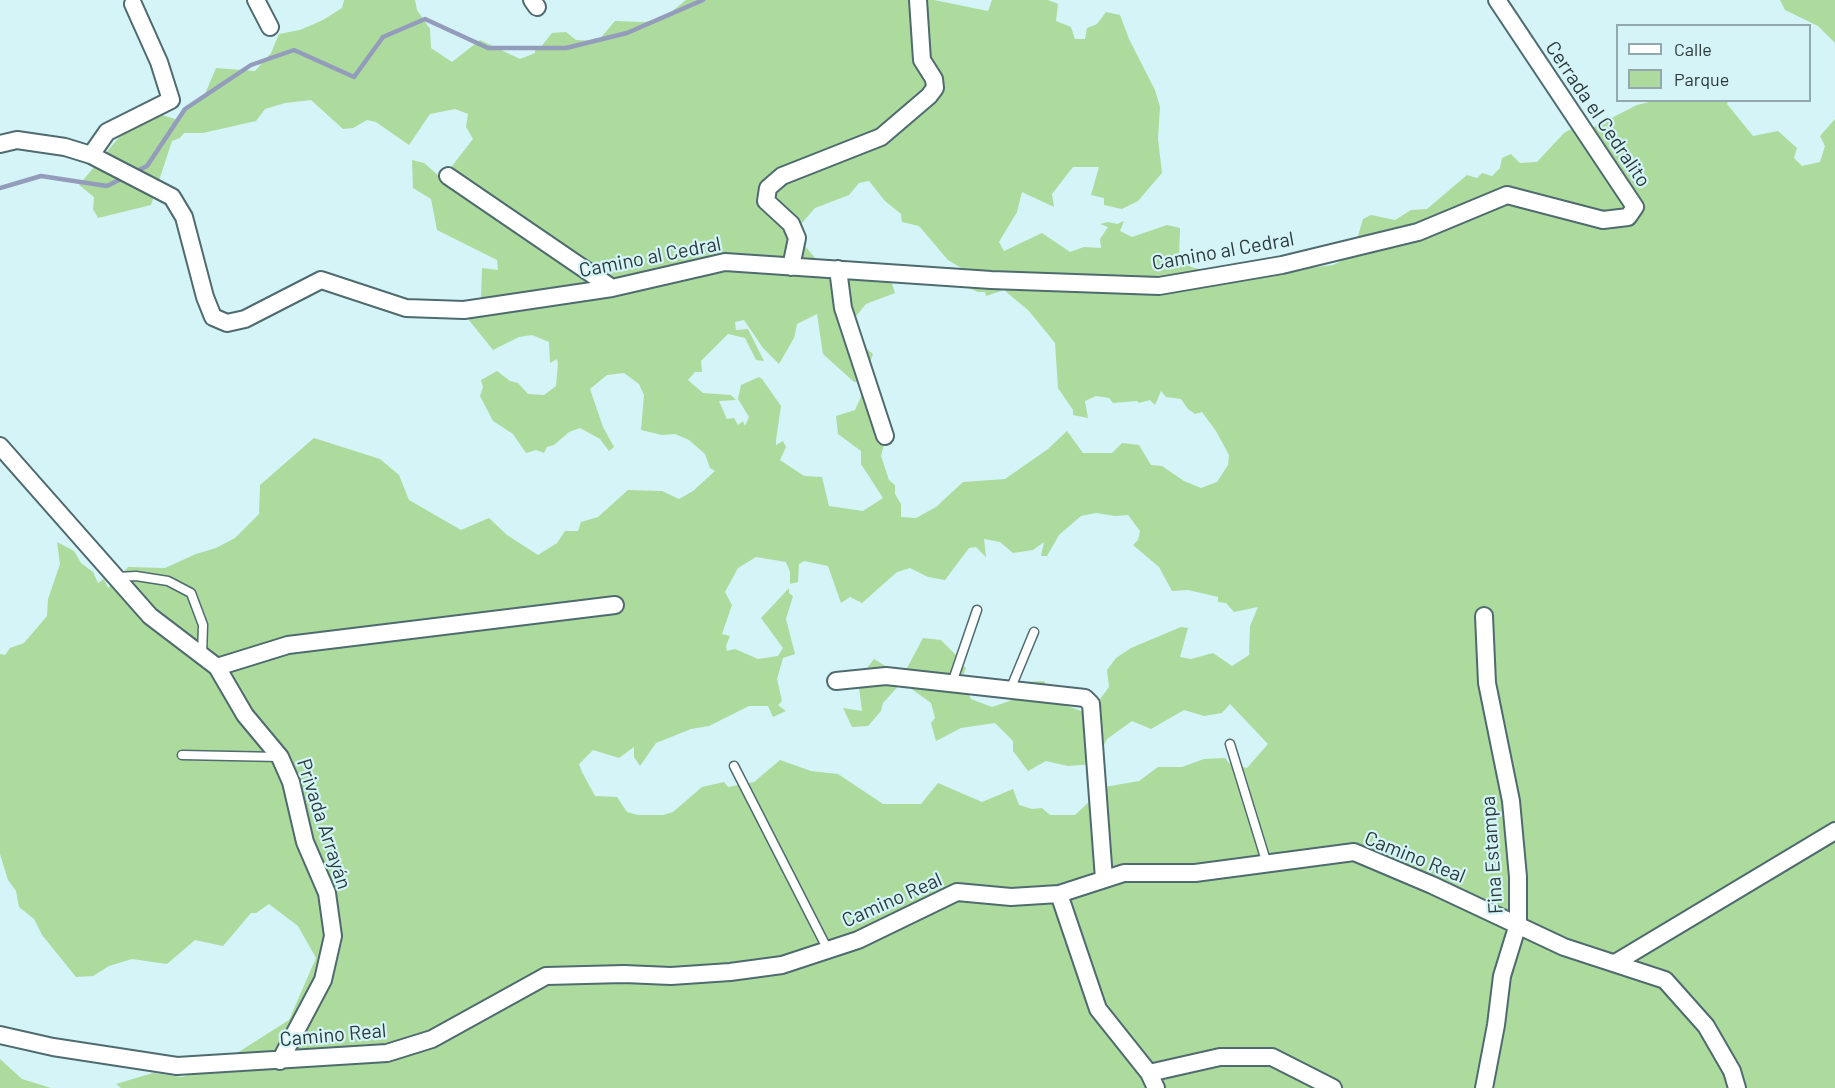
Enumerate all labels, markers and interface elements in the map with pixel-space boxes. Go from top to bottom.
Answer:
legend [1616,24,1811,102]
street label: Cerrada el Cedralito [1540,37,1656,191]
text: Calle [1674,38,1712,60]
text: Parque [1674,68,1729,90]
street label: Camino al Cedral [1150,227,1296,275]
street label: Camino al Cedral [577,231,723,283]
street label: Privada Arrayán [292,756,356,892]
street label: Fina Estampa [1476,795,1508,915]
street label: Camino Real [1361,826,1469,888]
street label: Camino Real [838,867,946,933]
street label: Camino Real [279,1018,387,1052]

